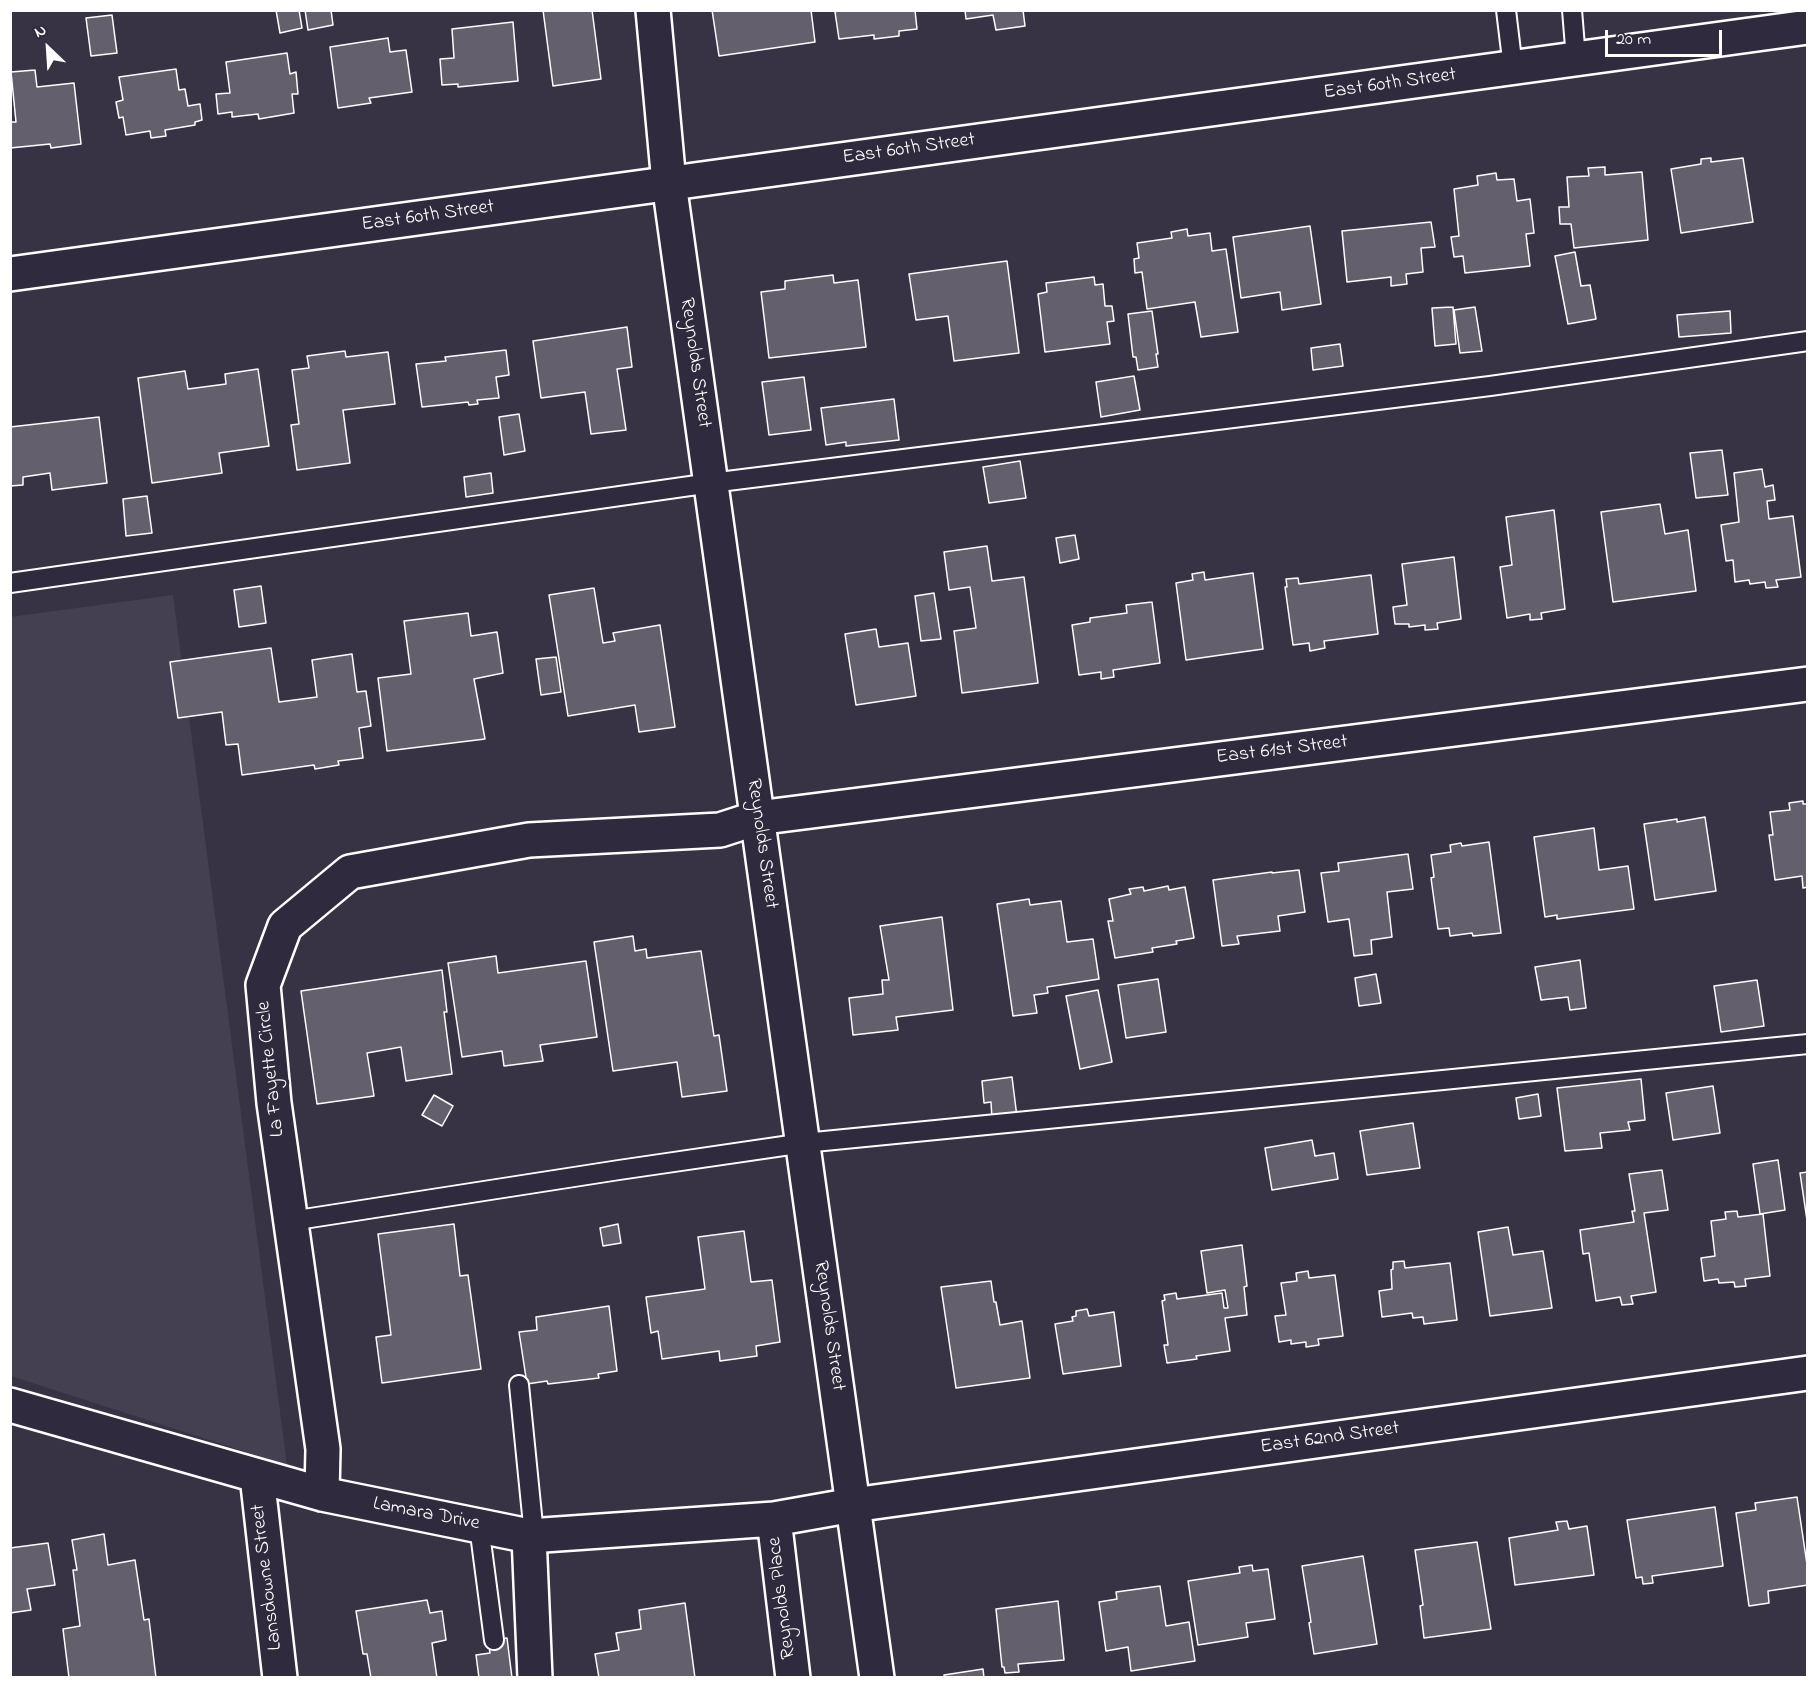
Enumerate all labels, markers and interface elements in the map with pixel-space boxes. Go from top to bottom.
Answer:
north arrow [18,18,78,78]
scale bar [1608,18,1725,56]
text: N [30,19,50,45]
text: 20 m [1616,27,1651,53]
street label: East 60th Street [1322,64,1458,106]
street label: East 60th Street [841,129,977,171]
street label: East 60th Street [360,196,496,238]
street label: Reynolds Street [673,296,715,430]
street label: East 61st Street [1215,731,1349,771]
street label: Reynolds Street [740,777,782,911]
street label: La Fayette Circle [253,1000,291,1138]
street label: Reynolds Street [807,1259,849,1393]
street label: East 62nd Street [1259,1417,1401,1461]
street label: Lamara Drive [371,1493,481,1537]
street label: Lansdowne Street [247,1502,289,1652]
street label: Reynolds Place [764,1536,802,1660]

